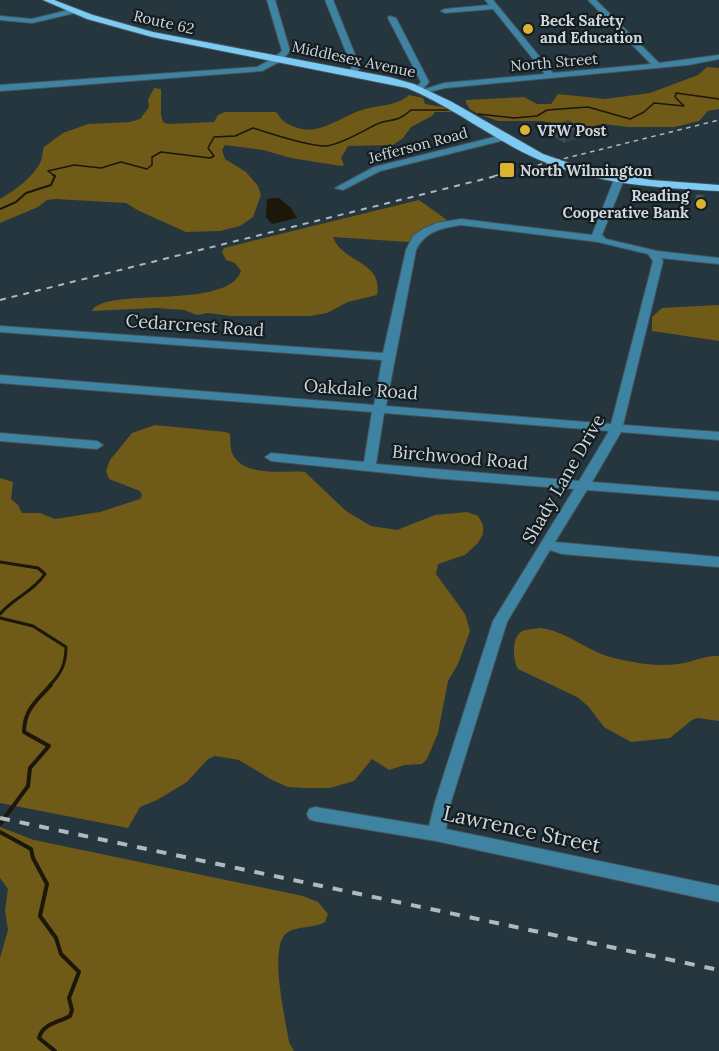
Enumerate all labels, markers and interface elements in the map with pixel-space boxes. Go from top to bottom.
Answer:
street label: Route 62 [132,6,196,38]
place label: Beck Safety and Education [540,11,643,47]
marker: Beck Safety and Education [521,22,535,36]
street label: Middlesex Avenue [290,37,418,81]
street label: North Street [509,49,599,75]
place label: VFW Post [537,121,607,140]
street label: Jefferson Road [365,123,470,168]
marker: VFW Post [518,123,532,137]
marker: North Wilmington [498,161,516,179]
place label: North Wilmington [520,161,652,180]
place label: Reading Cooperative Bank [563,186,690,222]
marker: Reading Cooperative Bank [694,197,708,211]
street label: Cedarcrest Road [125,309,265,341]
street label: Oakdale Road [303,374,419,404]
street label: Shady Lane Drive [517,410,610,548]
street label: Birchwood Road [391,440,529,474]
street label: Lawrence Street [441,799,604,859]

